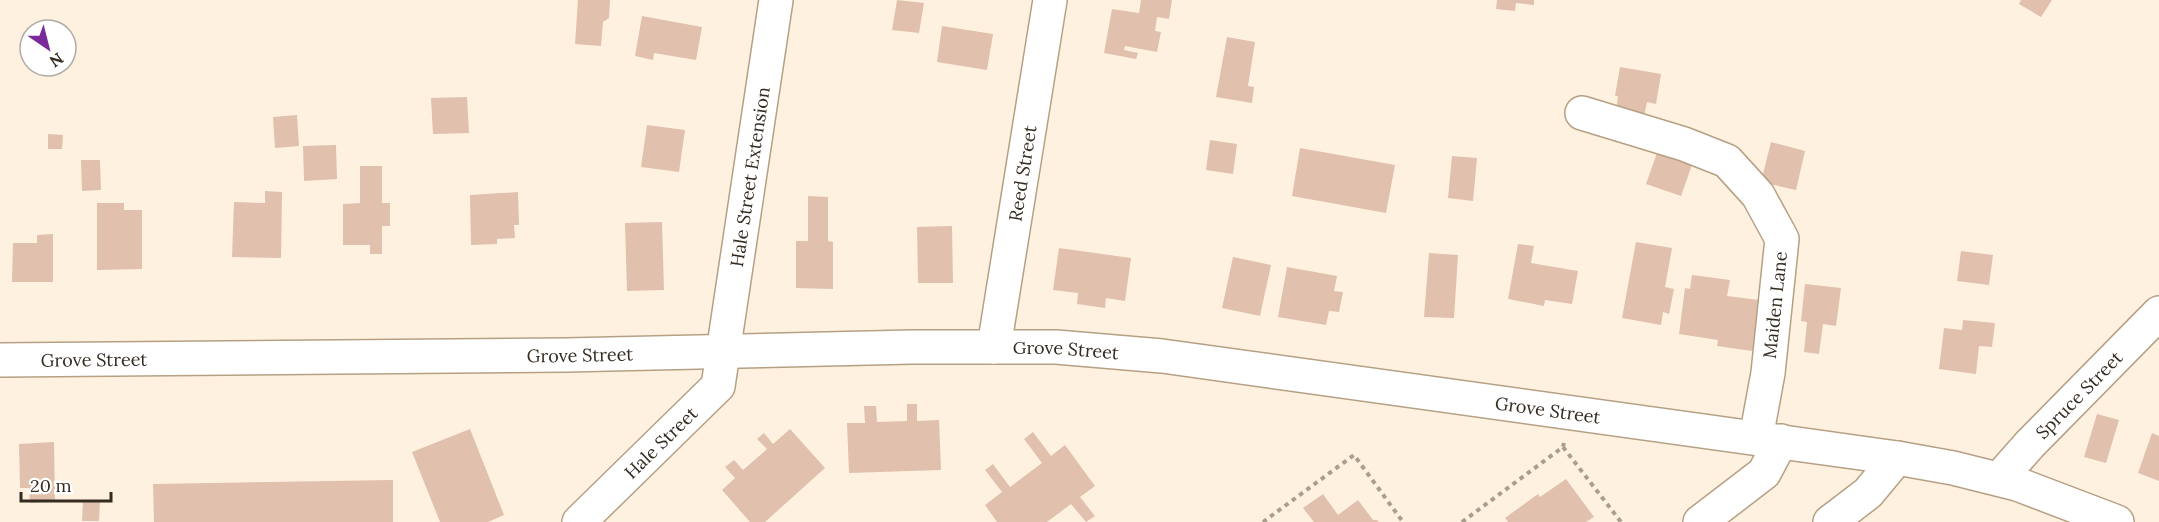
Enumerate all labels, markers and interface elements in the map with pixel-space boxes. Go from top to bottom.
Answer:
north arrow [18,18,78,78]
text: N [46,49,67,72]
street label: Hale Street Extension [725,85,774,268]
street label: Reed Street [1003,123,1041,223]
street label: Maiden Lane [1758,250,1792,360]
street label: Grove Street [1013,335,1120,364]
street label: Grove Street [527,342,633,367]
street label: Spruce Street [2030,346,2127,444]
street label: Grove Street [41,347,147,371]
street label: Grove Street [1494,391,1602,428]
street label: Hale Street [619,401,702,483]
scale bar [21,465,111,503]
text: 20 m [30,474,72,497]

